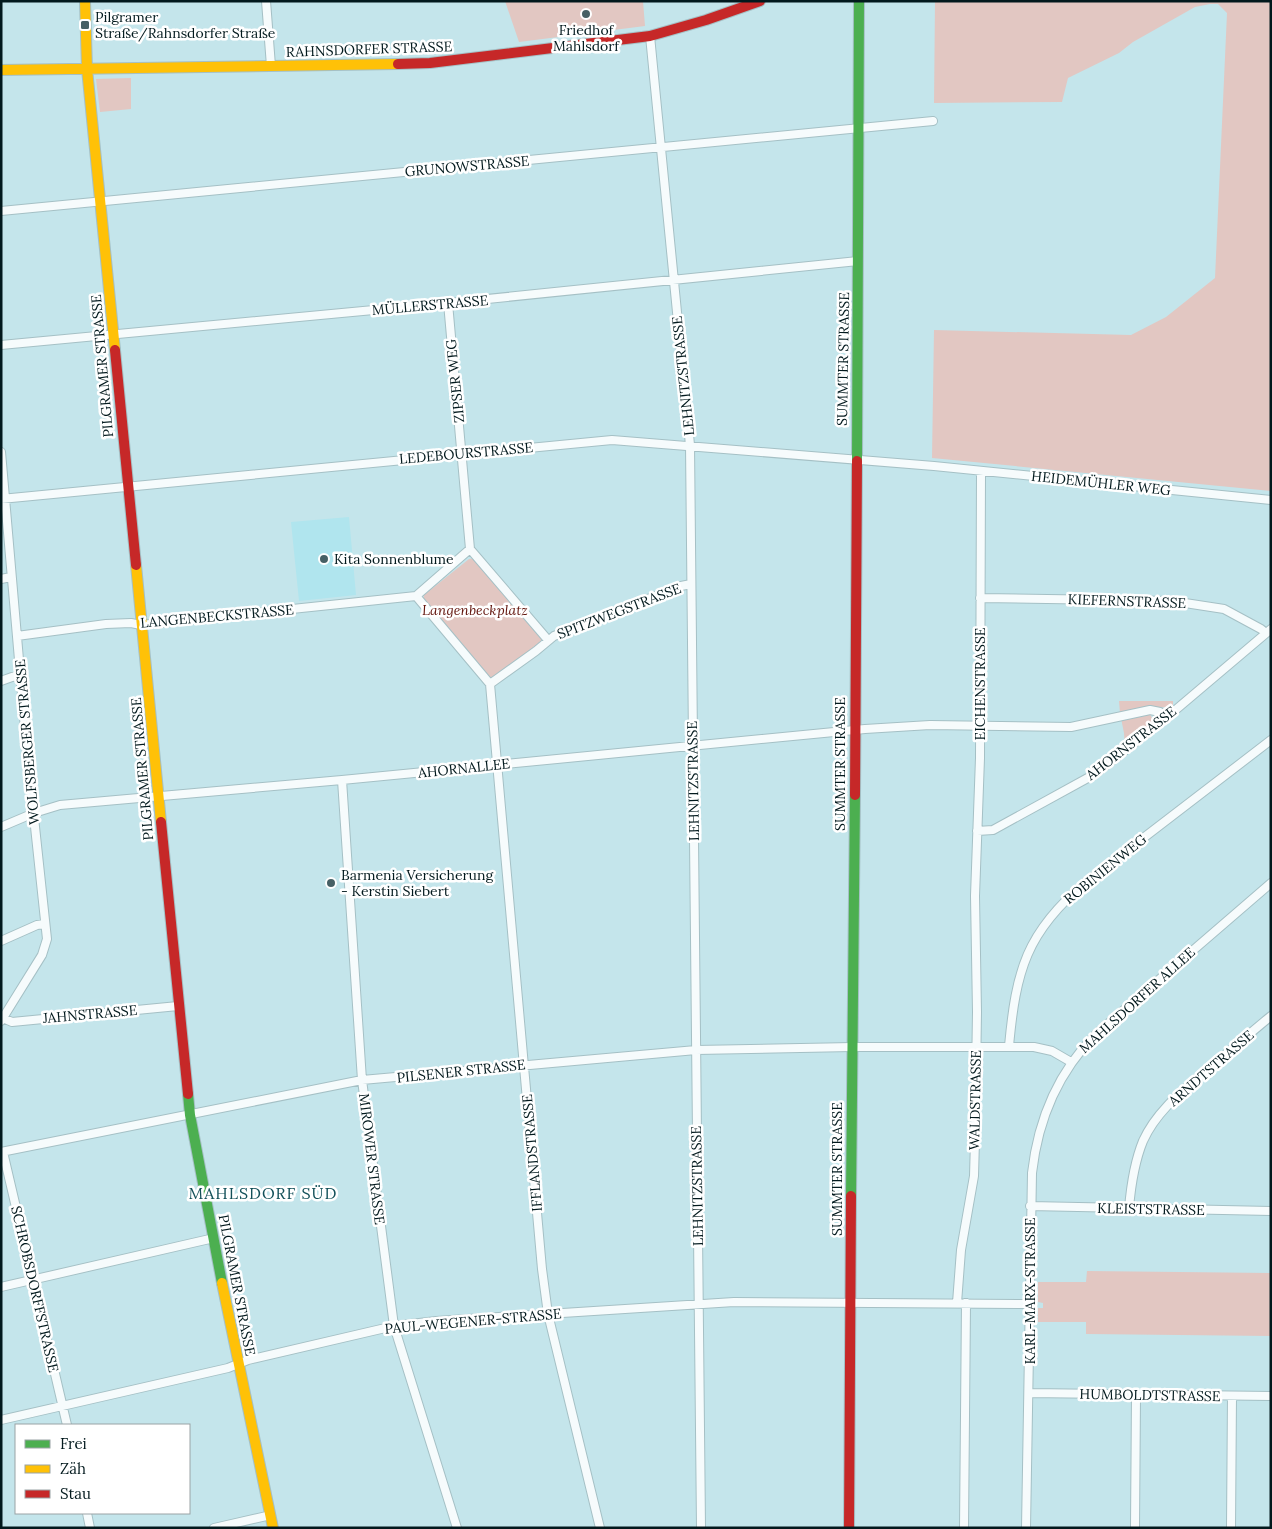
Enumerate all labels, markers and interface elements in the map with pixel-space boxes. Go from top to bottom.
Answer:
place label: Pilgramer Straße/Rahnsdorfer Straße [95,8,276,42]
marker: Friedhof Mahlsdorf [580,8,592,20]
marker: Pilgramer Straße/Rahnsdorfer Straße [79,19,91,31]
place label: Friedhof Mahlsdorf [553,21,620,55]
street label: RAHNSDORFER STRASSE [285,37,453,61]
street label: GRUNOWSTRASSE [404,152,530,180]
street label: MÜLLERSTRASSE [371,291,489,319]
street label: SUMMTER STRASSE [833,292,853,426]
street label: PILGRAMER STRASSE [87,293,117,438]
street label: LEHNITZSTRASSE [668,315,698,437]
street label: ZIPSER WEG [442,338,468,424]
street label: LEDEBOURSTRASSE [398,438,534,468]
street label: HEIDEMÜHLER WEG [1030,467,1172,499]
place label: Kita Sonnenblume [334,550,454,568]
marker: Kita Sonnenblume [318,553,330,565]
street label: SPITZWEGSTRASSE [554,579,684,643]
street label: KIEFERNSTRASSE [1067,590,1187,612]
street label: LANGENBECKSTRASSE [139,600,295,632]
park label: Langenbeckplatz [422,601,528,619]
street label: EICHENSTRASSE [971,627,989,741]
street label: WOLFSBERGER STRASSE [11,658,43,825]
street label: PILGRAMER STRASSE [127,696,157,841]
street label: SUMMTER STRASSE [831,697,849,831]
street label: AHORNSTRASSE [1081,702,1180,784]
street label: LEHNITZSTRASSE [683,720,703,841]
street label: AHORNALLEE [416,754,511,782]
street label: ROBINIENWEG [1060,830,1150,908]
place label: Barmenia Versicherung - Kerstin Siebert [341,866,493,900]
marker: Barmenia Versicherung - Kerstin Siebert [325,877,337,889]
street label: MAHLSDORFER ALLEE [1075,943,1199,1057]
street label: JAHNSTRASSE [41,1001,138,1027]
street label: ARNDTSTRASSE [1164,1026,1258,1111]
street label: WALDSTRASSE [965,1049,985,1150]
street label: PILSENER STRASSE [396,1055,527,1087]
street label: MIROWER STRASSE [355,1092,389,1226]
street label: IFFLANDSTRASSE [518,1093,546,1213]
street label: SUMMTER STRASSE [828,1102,846,1236]
street label: LEHNITZSTRASSE [687,1125,707,1246]
district label: MAHLSDORF SÜD [188,1183,338,1203]
street label: KLEISTSTRASSE [1097,1199,1205,1219]
street label: SCHROBSDORFFSTRASSE [7,1204,63,1374]
street label: PILGRAMER STRASSE [214,1213,260,1357]
street label: KARL-MARX-STRASSE [1021,1217,1039,1365]
street label: PAUL-WEGENER-STRASSE [384,1304,562,1338]
street label: HUMBOLDTSTRASSE [1079,1385,1221,1405]
legend [15,1424,190,1514]
text: Frei [60,1434,87,1453]
text: Zäh [60,1459,86,1478]
text: Stau [60,1484,91,1503]

